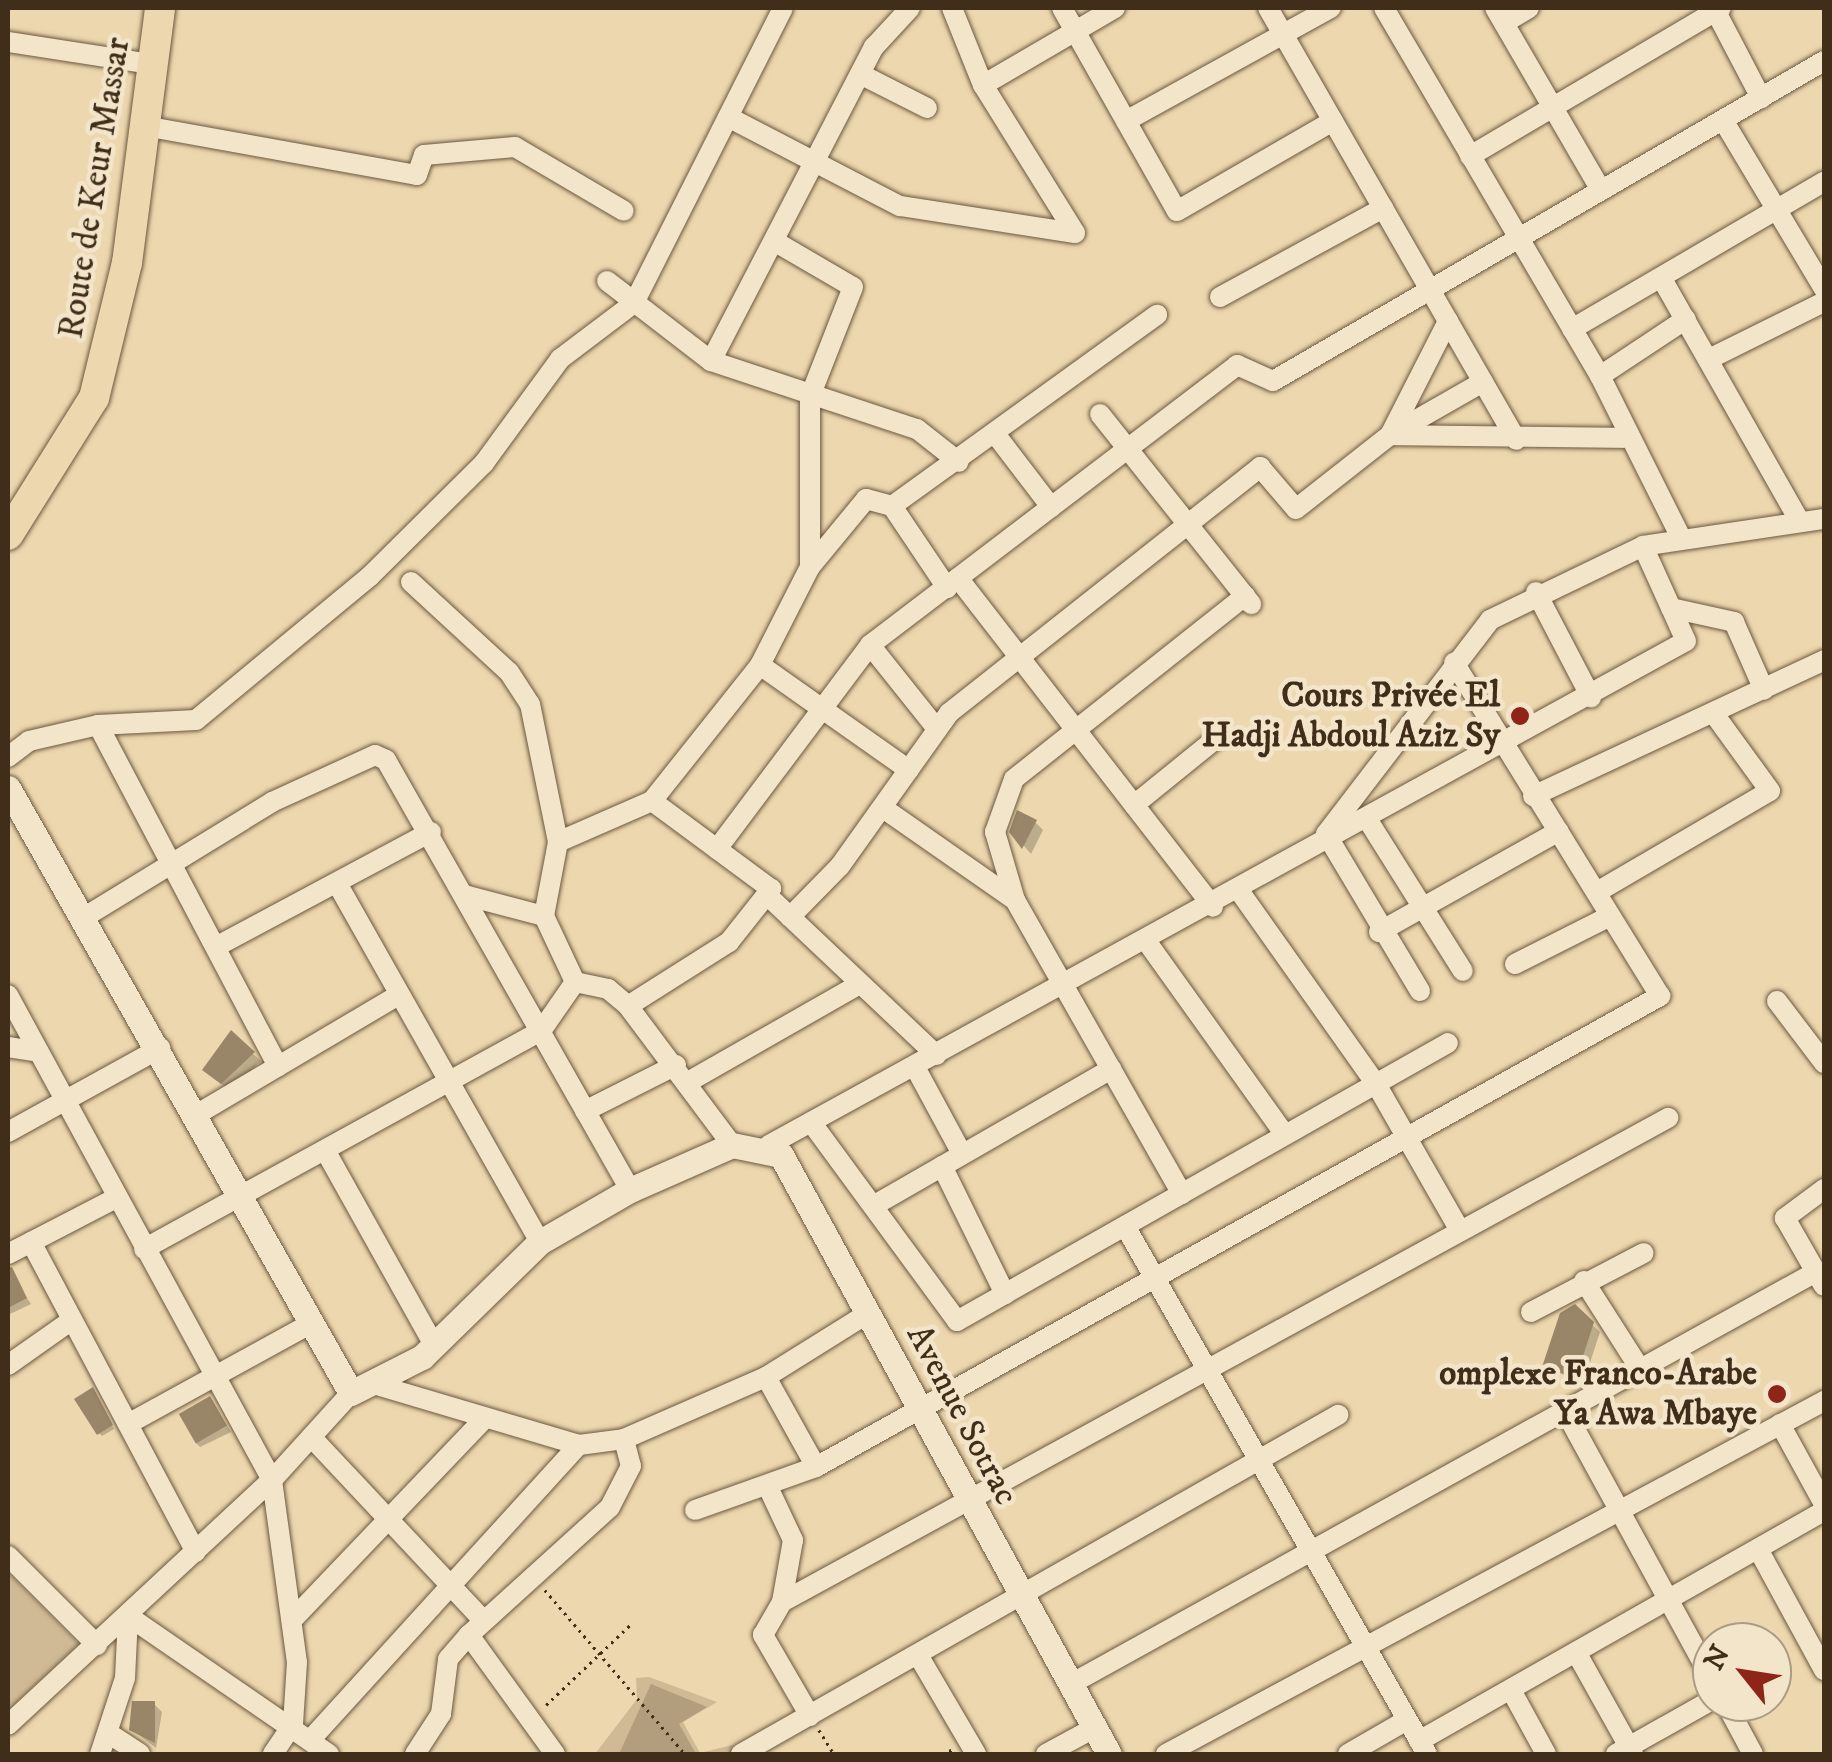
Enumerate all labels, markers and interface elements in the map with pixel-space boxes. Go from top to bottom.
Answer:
street label: Route de Keur Massar [50,35,140,341]
place label: Cours Privée El Hadji Abdoul Aziz Sy [1202,675,1500,757]
marker: Cours Privée El Hadji Abdoul Aziz Sy [1509,705,1531,727]
street label: Avenue Sotrac [897,1318,1027,1512]
place label: omplexe Franco-Arabe Ya Awa Mbaye [1439,1353,1757,1435]
marker: omplexe Franco-Arabe Ya Awa Mbaye [1766,1383,1788,1405]
north arrow [1692,1622,1792,1722]
text: N [1696,1639,1738,1676]

